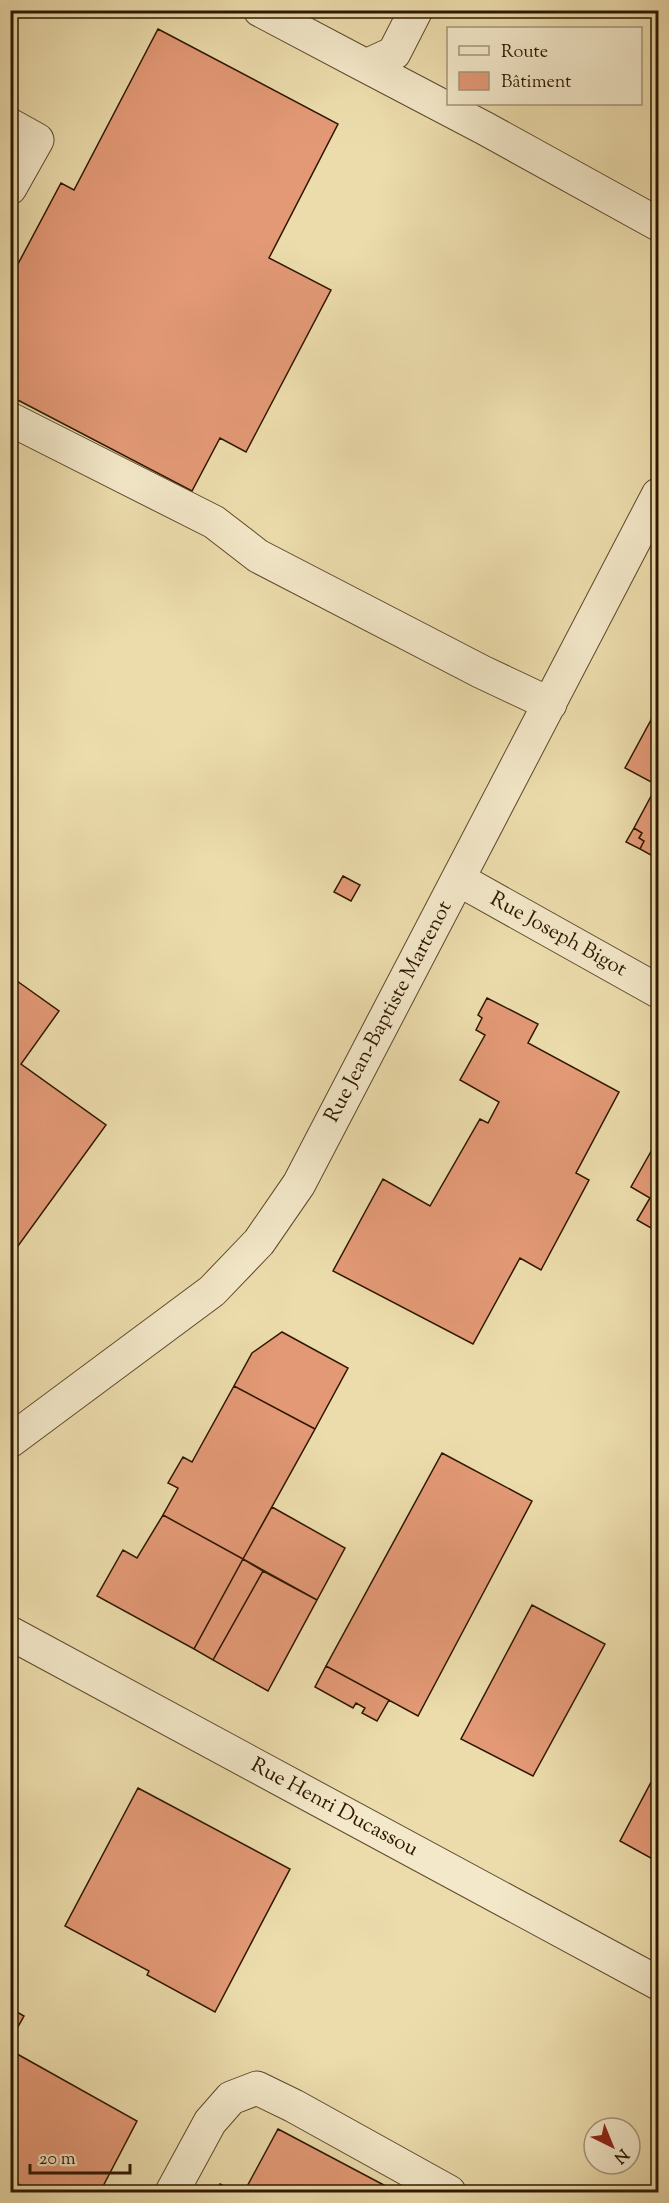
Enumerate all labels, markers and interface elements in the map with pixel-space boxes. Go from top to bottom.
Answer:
legend [447,27,642,105]
text: Route [501,40,548,66]
text: Bâtiment [501,70,571,96]
street label: Rue Joseph Bigot [484,885,632,985]
street label: Rue Jean-Baptiste Martenot [318,896,460,1128]
street label: Rue Henri Ducassou [245,1751,423,1865]
north arrow [582,2116,642,2176]
scale bar [30,2137,130,2175]
text: N [608,2142,633,2168]
text: 20 m [39,2147,76,2173]

